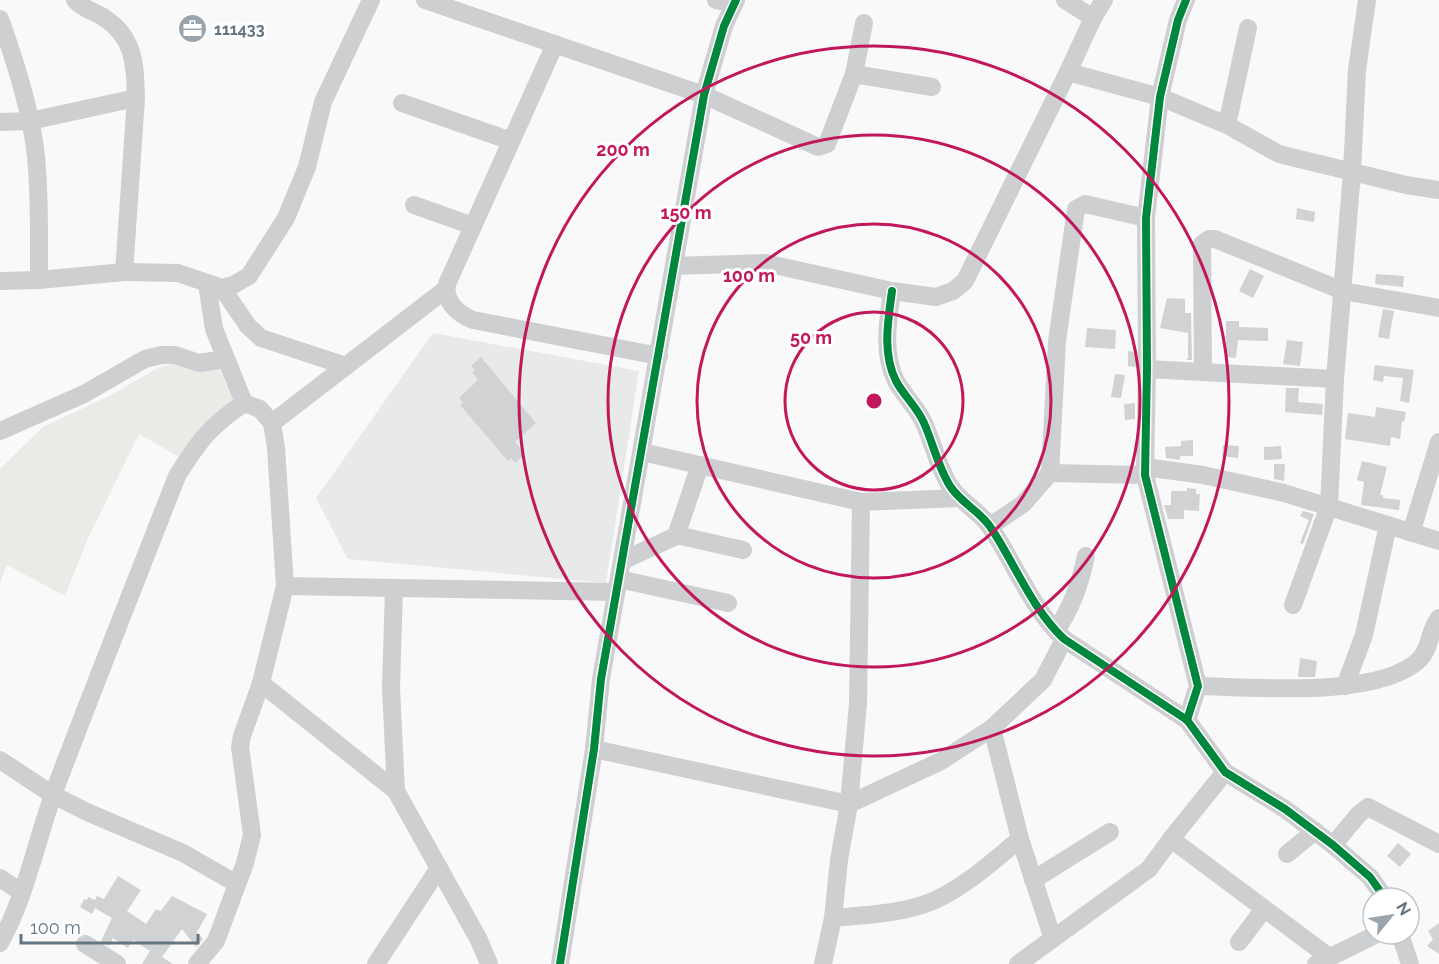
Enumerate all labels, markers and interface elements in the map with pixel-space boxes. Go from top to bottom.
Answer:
office icon: 111433 [177,13,209,45]
place label: 111433 [214,20,265,39]
text: 200 m [596,139,650,160]
text: 150 m [661,202,712,223]
text: 100 m [723,265,775,286]
text: 50 m [790,327,832,348]
centre of rings [864,391,884,411]
north arrow [1361,886,1421,946]
text: N [1392,899,1415,919]
scale bar [21,907,198,945]
text: 100 m [30,917,81,938]

